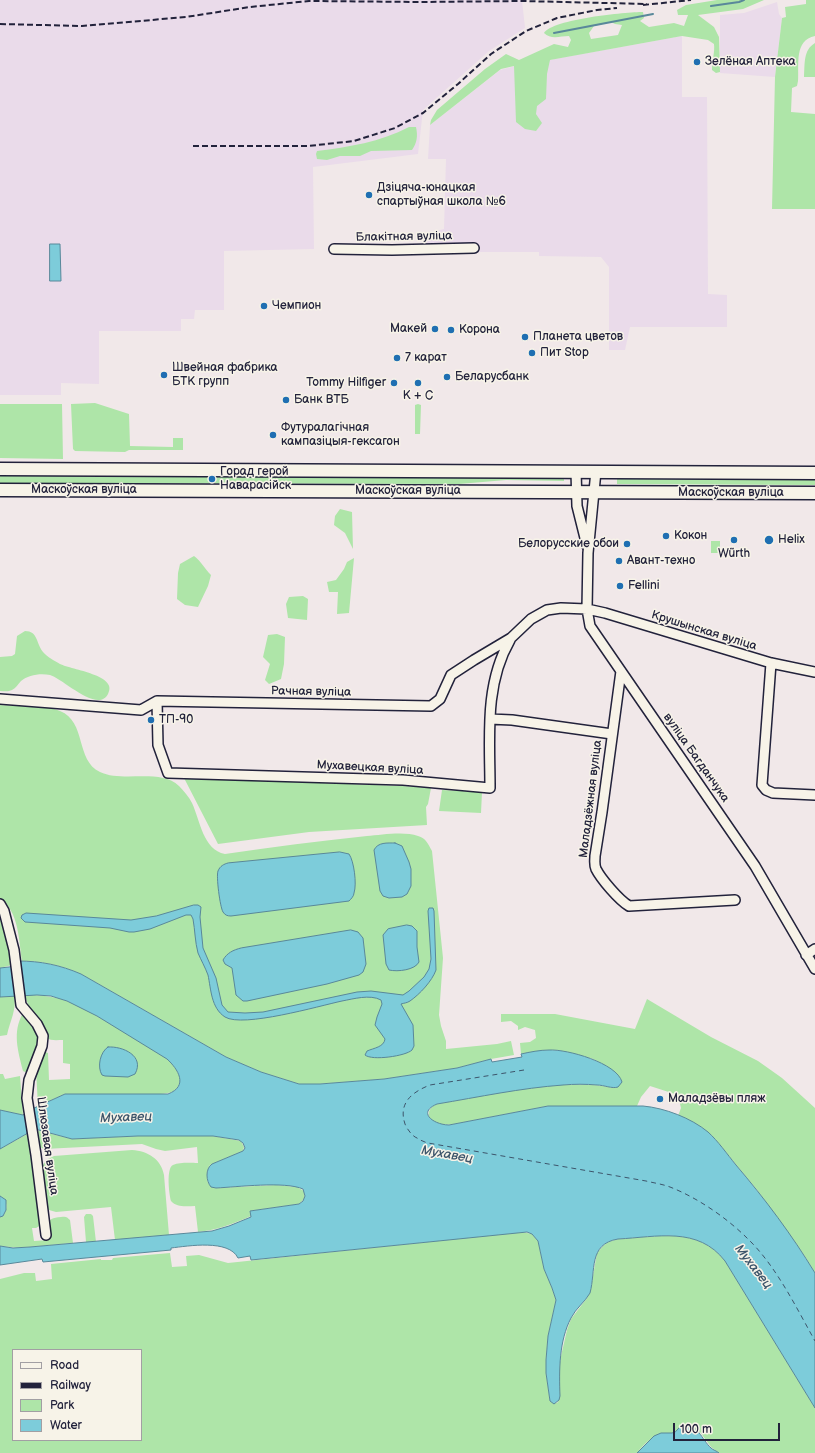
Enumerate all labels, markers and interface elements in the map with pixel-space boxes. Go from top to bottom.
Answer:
place label: Зелёная Аптека [705,55,796,69]
marker: Зелёная Аптека [692,57,702,67]
place label: Дзіцяча-юнацкая спартыўная школа №6 [377,181,506,209]
marker: Дзіцяча-юнацкая спартыўная школа №6 [364,190,374,200]
street label: Блакітная вуліца [356,229,452,245]
place label: Чемпион [272,299,321,313]
marker: Чемпион [259,301,269,311]
place label: Макей [390,322,427,336]
place label: Корона [459,323,500,337]
marker: Макей [430,324,440,334]
marker: Корона [446,325,456,335]
place label: Планета цветов [533,330,623,344]
marker: Планета цветов [520,332,530,342]
place label: Пит Stop [540,346,589,360]
marker: Пит Stop [527,348,537,358]
place label: 7 карат [405,351,447,365]
marker: 7 карат [392,353,402,363]
place label: Швейная фабрика БТК групп [172,361,278,389]
marker: Швейная фабрика БТК групп [159,370,169,380]
place label: Беларусбанк [455,370,529,384]
marker: Беларусбанк [442,372,452,382]
place label: Tommy Hilfiger [306,376,386,390]
marker: Tommy Hilfiger [389,378,399,388]
marker: К + С [413,378,423,388]
place label: К + С [403,389,433,403]
place label: Банк ВТБ [294,393,349,407]
marker: Банк ВТБ [281,395,291,405]
place label: Футуралагічная кампазіцыя-гексагон [281,421,400,449]
marker: Футуралагічная кампазіцыя-гексагон [268,430,278,440]
place label: Горад герой Наварасійск [220,465,291,493]
marker: Горад герой Наварасійск [207,474,217,484]
street label: Маскоўская вуліца [31,483,137,497]
street label: Маскоўская вуліца [355,484,461,498]
street label: Маскоўская вуліца [678,486,784,500]
place label: Кокон [674,529,707,543]
marker: Кокон [661,531,671,541]
place label: Helix [778,533,805,547]
marker: Helix [763,534,775,546]
marker: Würth [729,535,739,545]
place label: Белорусские обои [518,537,619,551]
marker: Белорусские обои [622,539,632,549]
place label: Würth [718,547,750,561]
place label: Авант-техно [627,554,695,568]
marker: Авант-техно [614,556,624,566]
place label: Fellini [628,579,660,593]
marker: Fellini [615,581,625,591]
street label: Крушынская вуліца [650,608,758,654]
street label: Рачная вуліца [271,684,351,700]
street label: вуліца Багданчука [660,711,732,805]
place label: ТП-90 [159,713,193,727]
marker: ТП-90 [146,715,156,725]
street label: Маладзёжная вуліца [577,739,605,859]
street label: Мухавецкая вуліца [316,758,424,778]
place label: Маладзёвы пляж [668,1092,766,1106]
marker: Маладзёвы пляж [655,1094,665,1104]
street label: Шлюзавая вуліца [33,1096,61,1196]
water label: Мухавец [100,1109,152,1127]
water label: Мухавец [420,1143,474,1167]
water label: Мухавец [731,1242,775,1292]
legend [12,1349,142,1441]
text: Road [50,1358,79,1373]
text: Railway [50,1378,91,1393]
text: Park [50,1398,74,1413]
scale bar [675,1415,782,1441]
text: Water [50,1418,82,1433]
text: 100 m [680,1422,712,1437]

